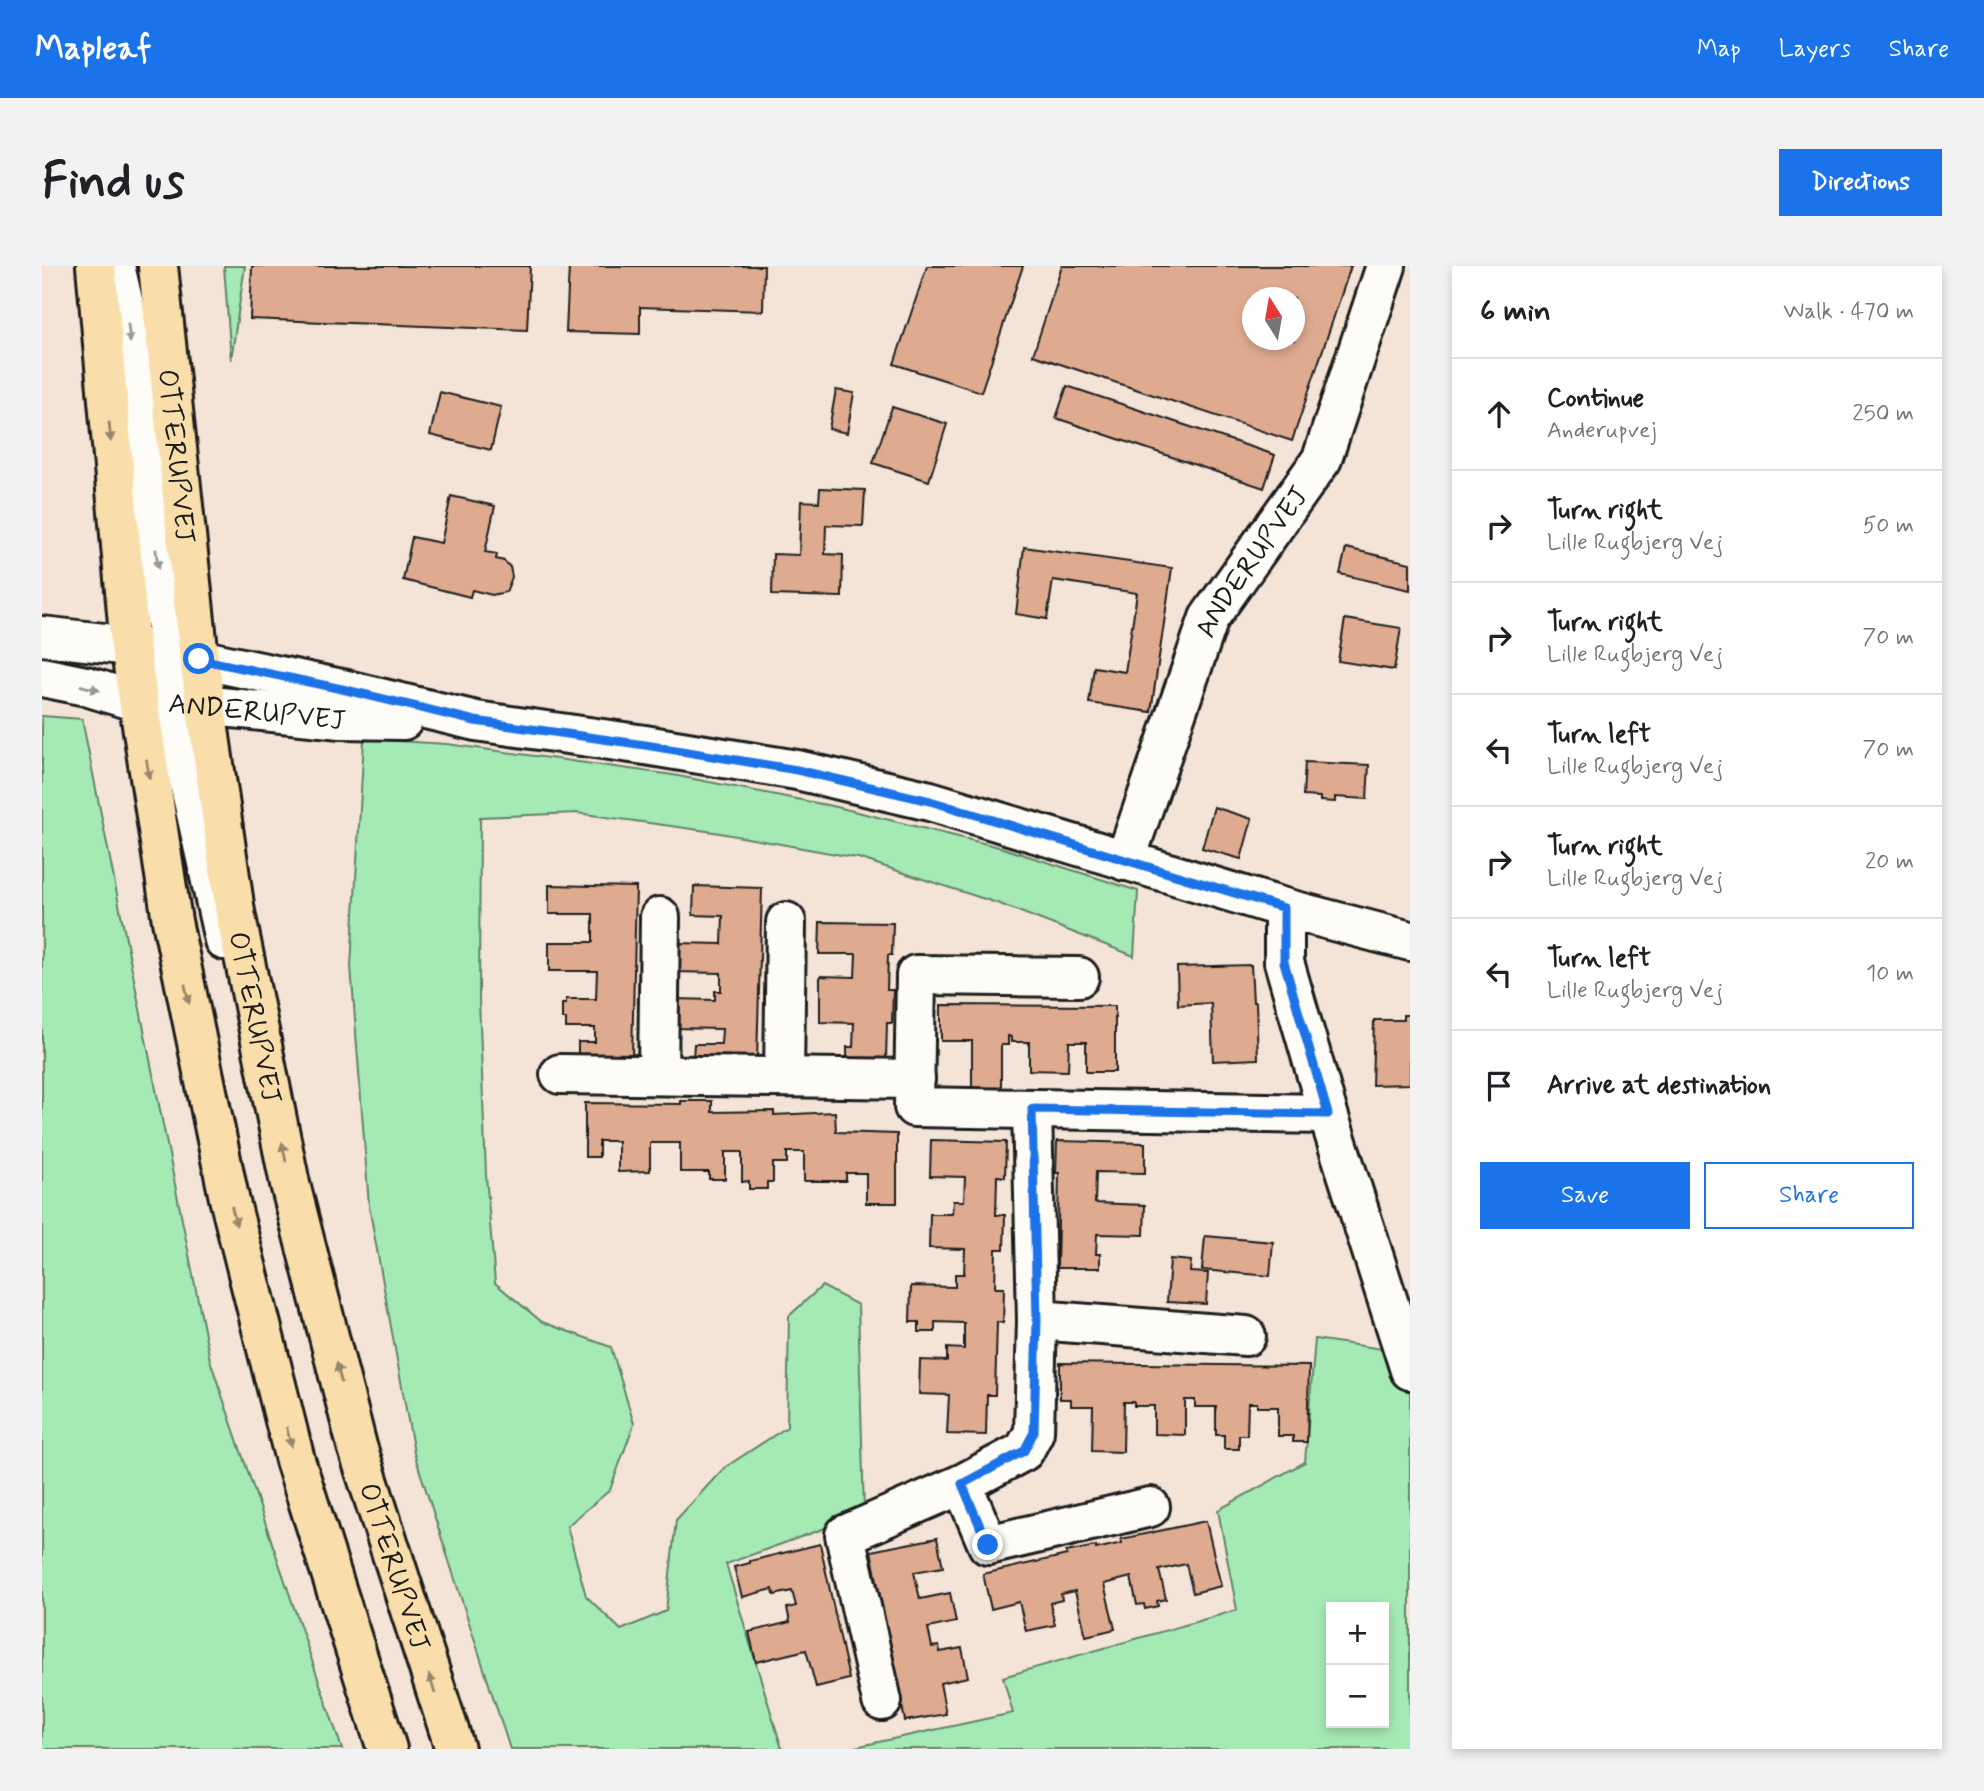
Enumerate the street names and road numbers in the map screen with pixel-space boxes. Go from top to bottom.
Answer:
street label: OTTERUPVEJ [148,367,203,545]
street label: ANDERUPVEJ [1188,479,1318,643]
street label: ANDERUPVEJ [167,686,347,740]
street label: OTTERUPVEJ [218,928,289,1107]
street label: OTTERUPVEJ [349,1478,438,1656]

